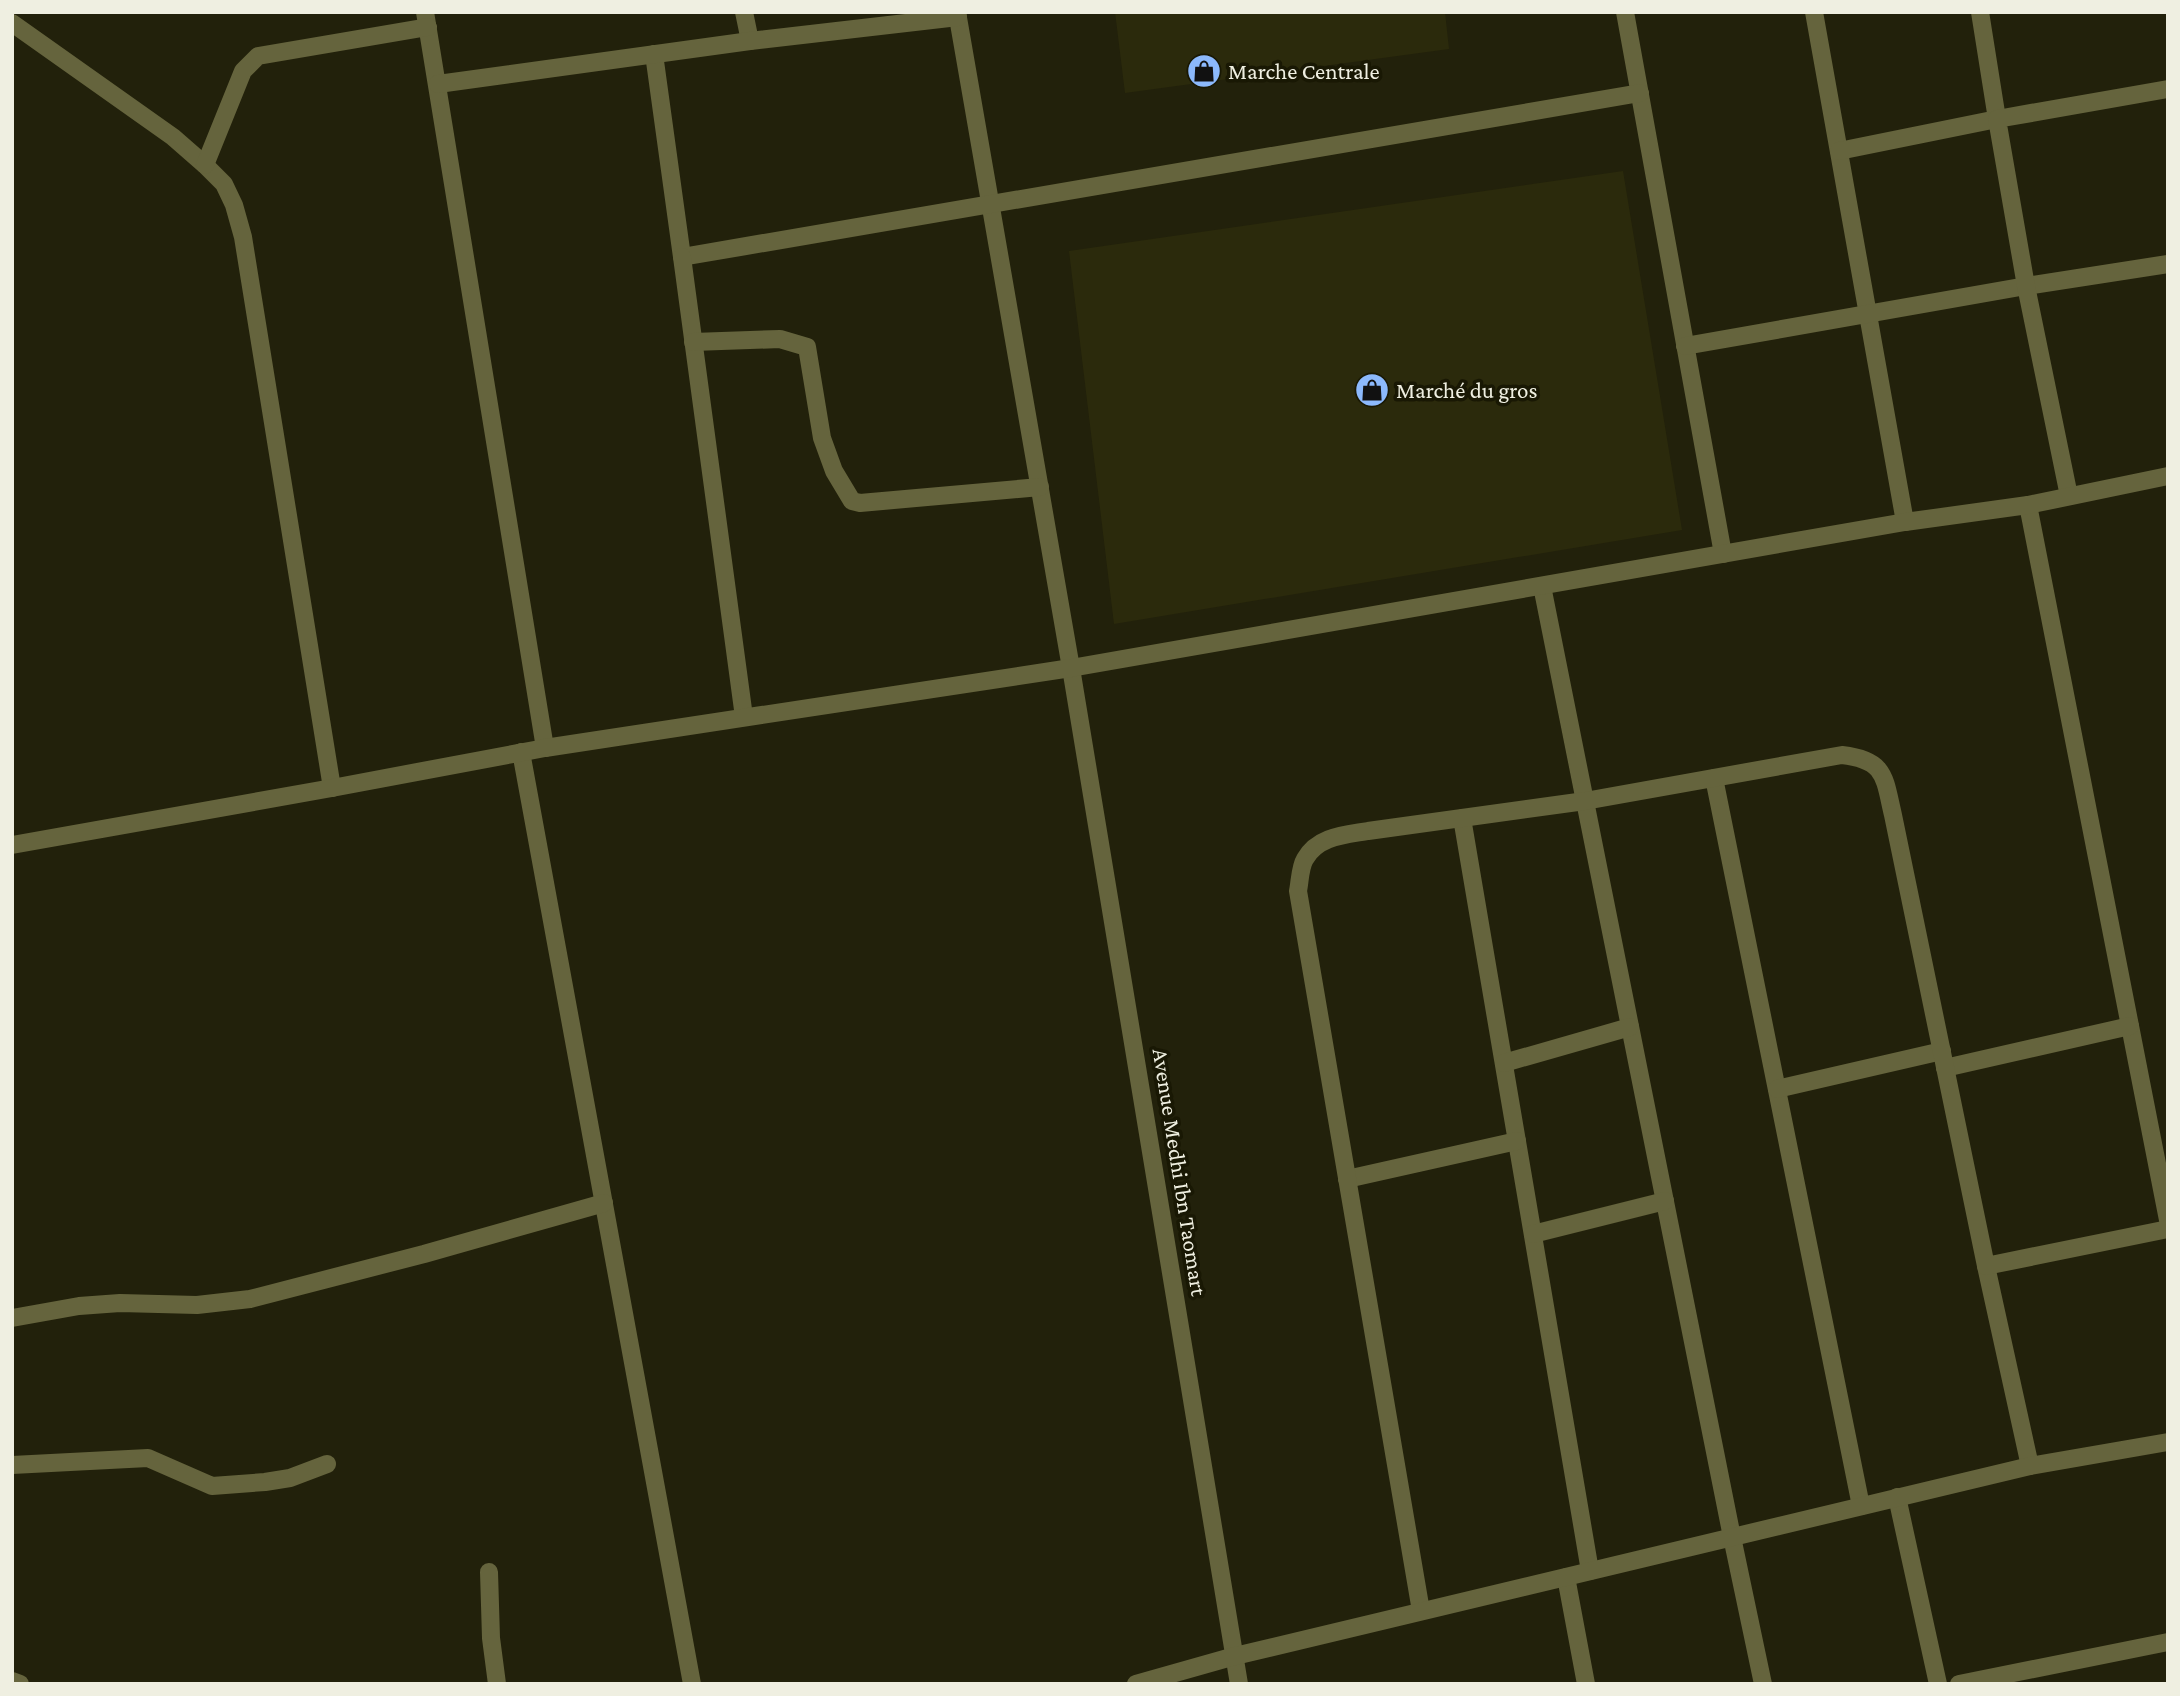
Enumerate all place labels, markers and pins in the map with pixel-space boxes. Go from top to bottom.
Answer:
shop icon: Marche Centrale [1185,52,1223,90]
place label: Marche Centrale [1228,58,1380,84]
shop icon: Marché du gros [1353,371,1391,409]
place label: Marché du gros [1396,377,1537,403]

